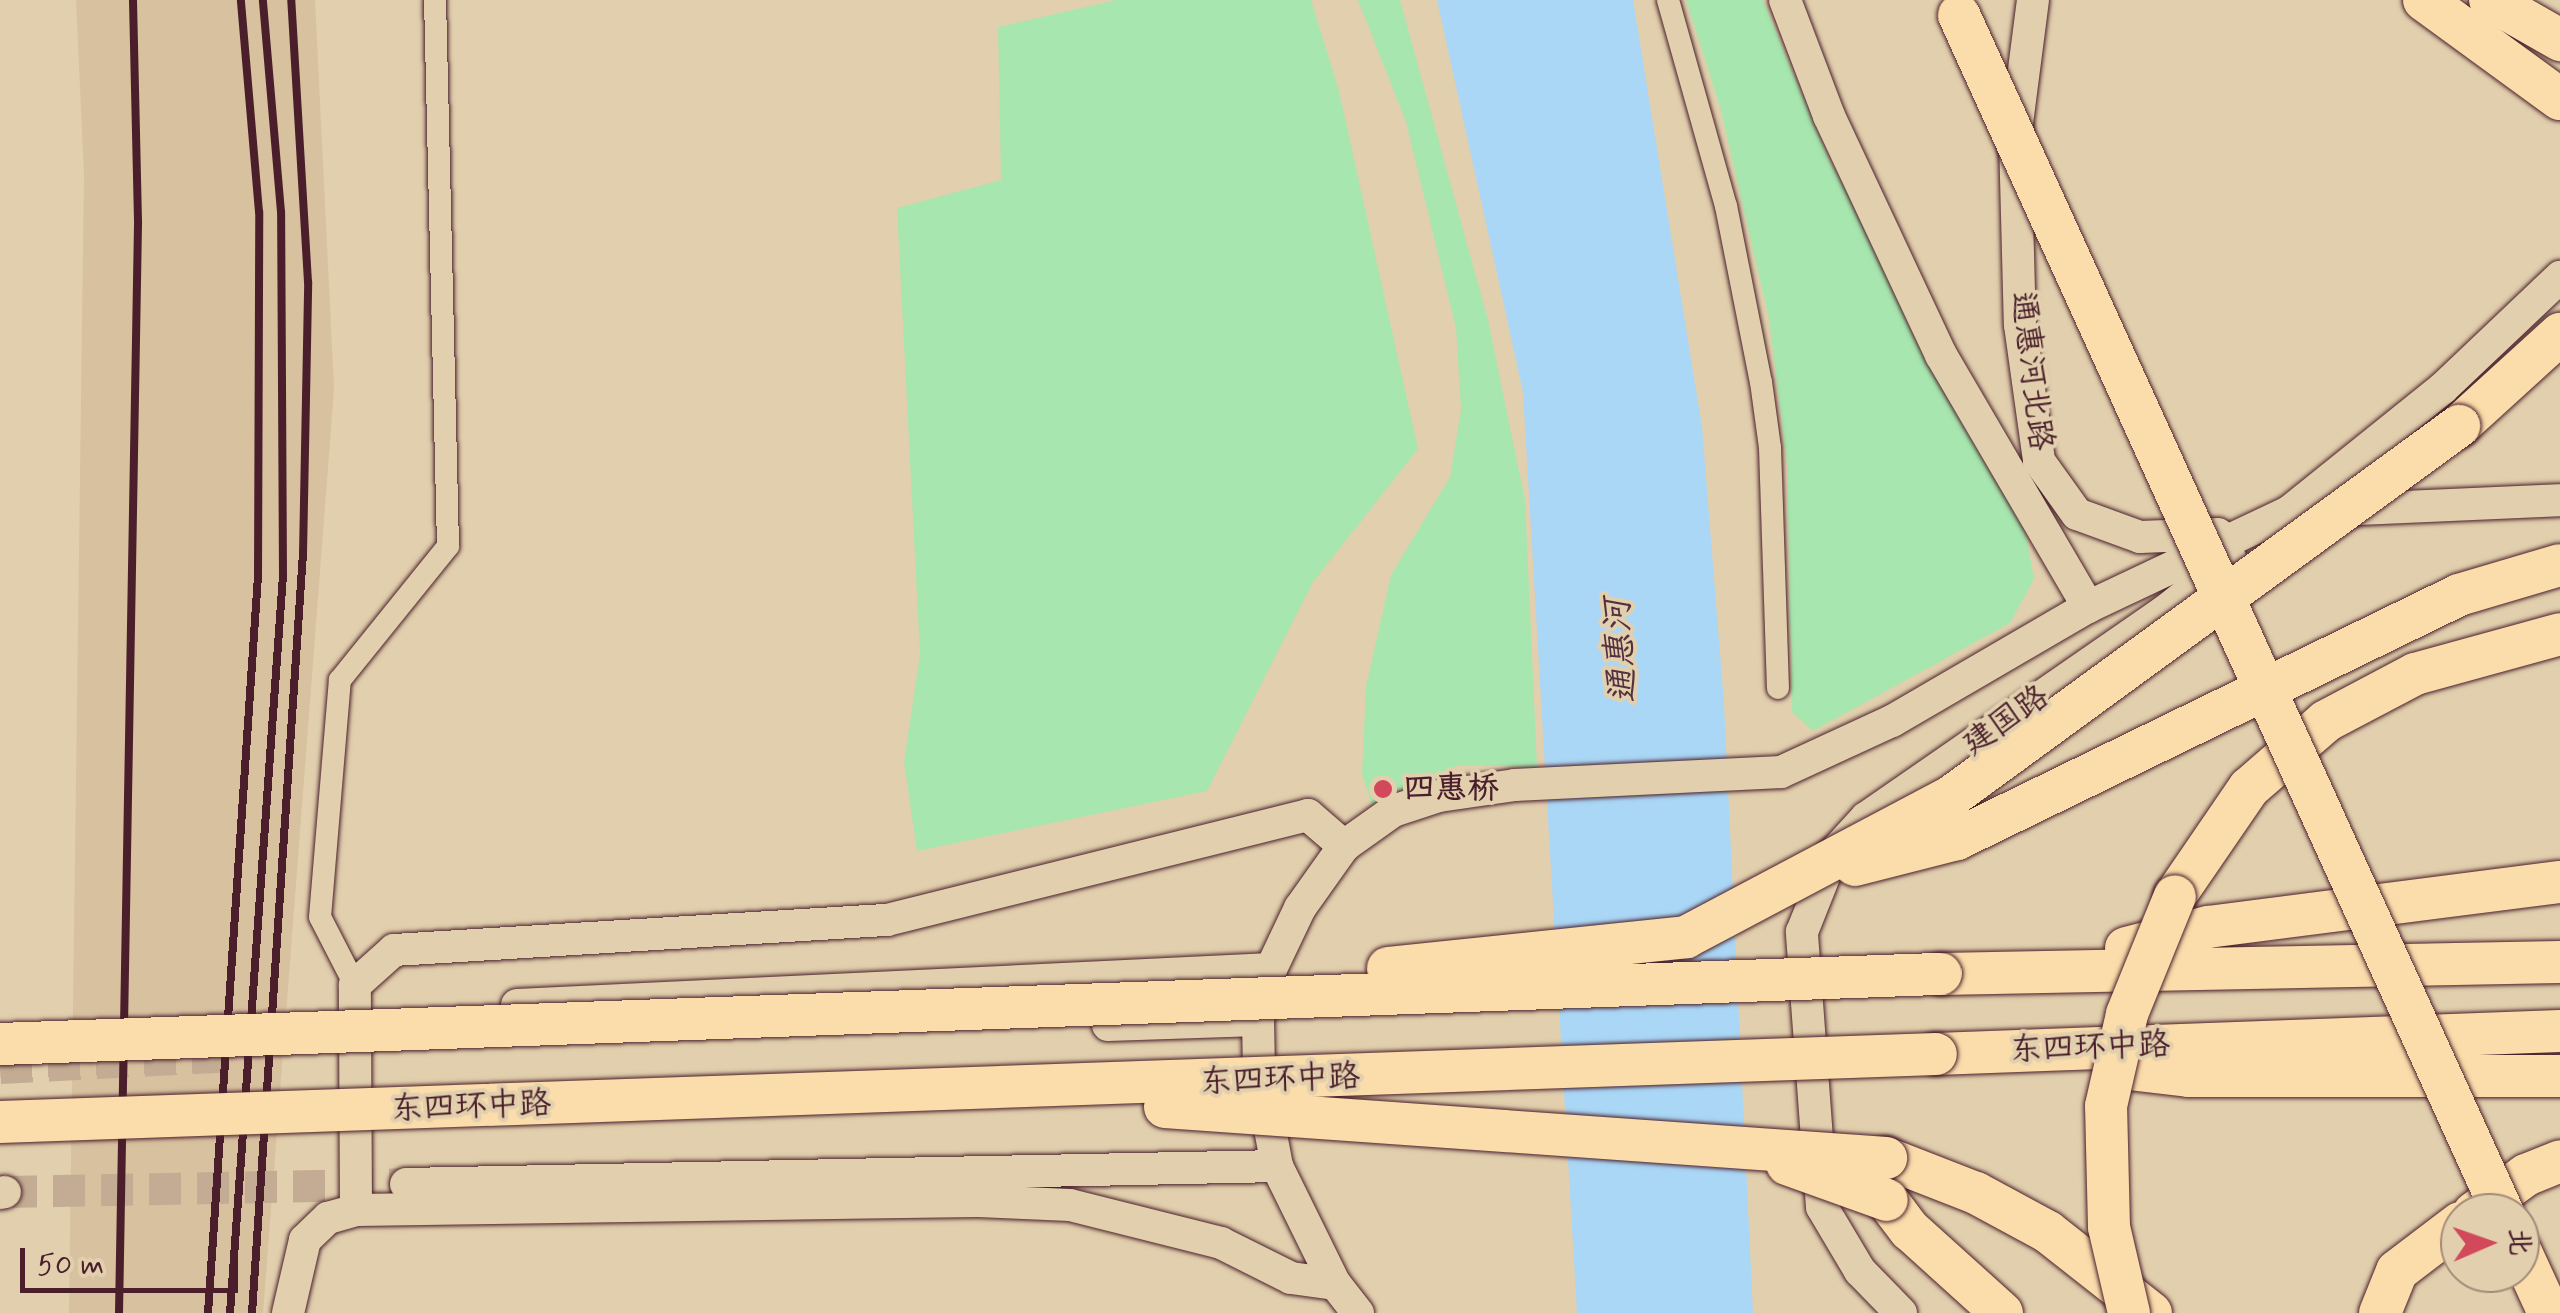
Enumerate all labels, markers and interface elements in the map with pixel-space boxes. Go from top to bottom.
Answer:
street label: 通惠河北路 [2002,289,2060,453]
water label: 通惠河 [1596,597,1646,705]
street label: 建国路 [1956,678,2056,764]
place label: 四惠桥 [1403,770,1499,808]
marker: 四惠桥 [1372,778,1394,800]
street label: 东四环中路 [2009,1026,2171,1070]
street label: 东四环中路 [1199,1058,1361,1102]
street label: 东四环中路 [390,1085,552,1129]
north arrow [2440,1193,2540,1293]
text: 北 [2500,1227,2537,1257]
scale bar [25,1228,242,1290]
text: 50 m [37,1246,104,1285]

